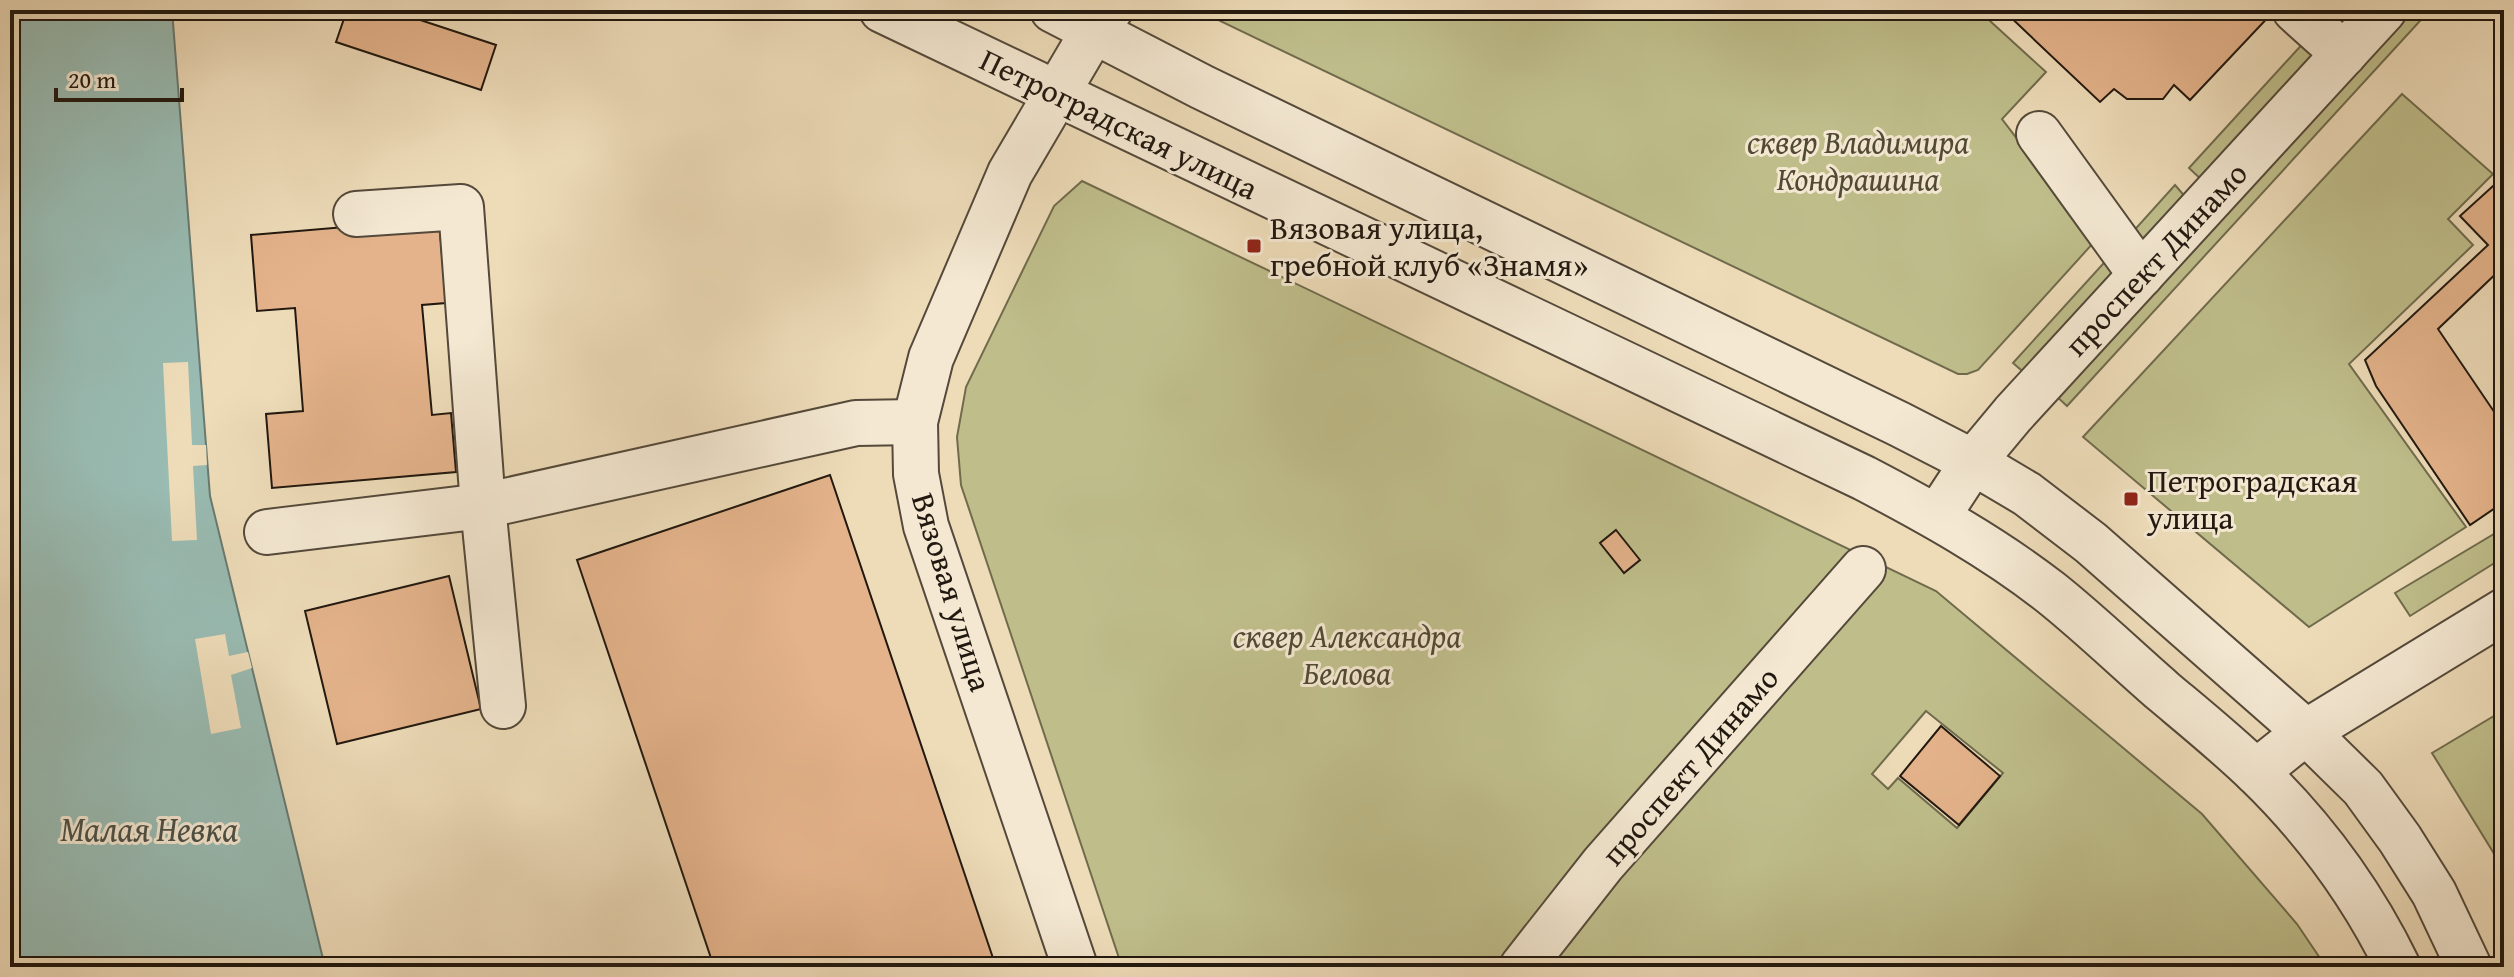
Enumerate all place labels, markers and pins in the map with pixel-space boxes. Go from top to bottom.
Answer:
place label: Вязовая улица, гребной клуб «Знамя» [1270,204,1588,288]
marker: Вязовая улица, гребной клуб «Знамя» [1245,237,1263,255]
place label: Петроградская улица [2146,457,2357,541]
marker: Петроградская улица [2122,490,2140,508]

